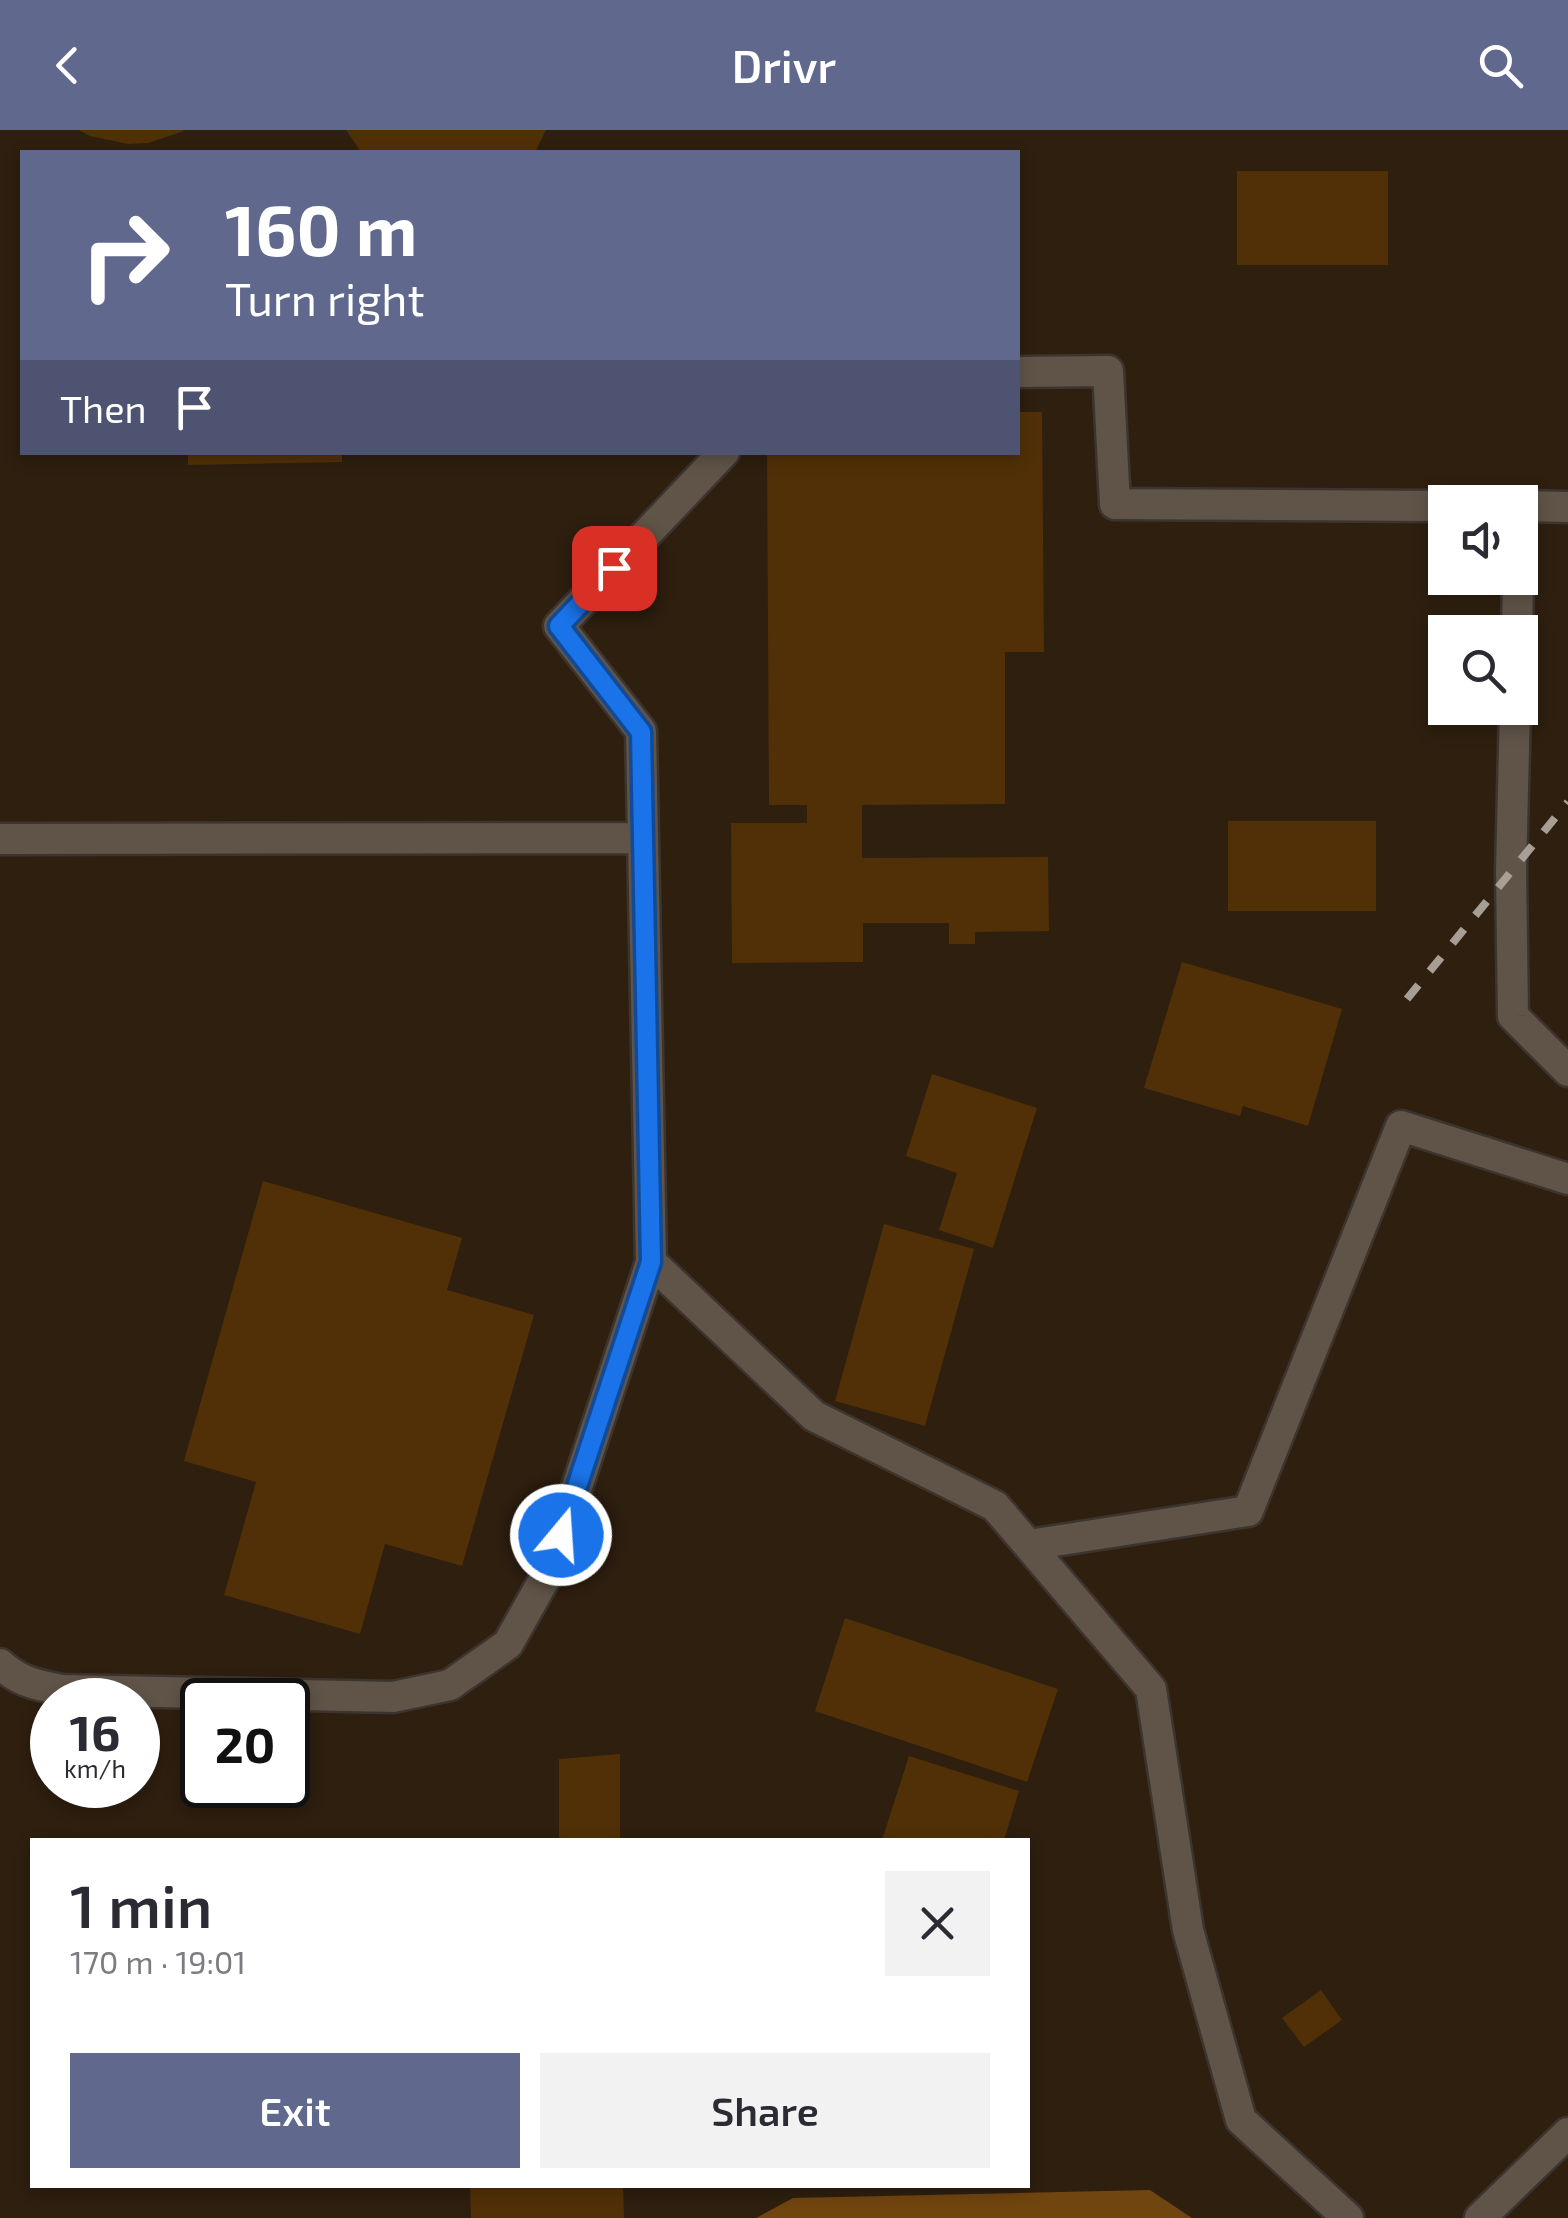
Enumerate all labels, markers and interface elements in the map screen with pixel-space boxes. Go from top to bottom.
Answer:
icon: back [40,38,95,93]
text: Drivr [732,38,836,92]
icon: search [1473,38,1528,93]
text: 160 m [225,186,418,270]
icon: right [60,190,190,320]
text: Turn right [225,271,425,325]
icon: arrive [167,380,222,435]
text: Then [60,385,147,431]
map controls [1428,485,1538,725]
button: sound [1428,485,1538,595]
pin [572,526,657,611]
icon: arrive [587,541,642,596]
button: search [1428,615,1538,725]
position arrow [509,1483,613,1587]
speed limit sign: 20 [180,1678,310,1808]
text: 16 [69,1701,121,1761]
text: km/h [64,1753,126,1783]
text: 1 min [70,1868,212,1940]
button: close [885,1871,990,1976]
text: 170 m · 19:01 [70,1942,246,1980]
button: Exit [70,2053,520,2168]
button: Share [540,2053,990,2168]

